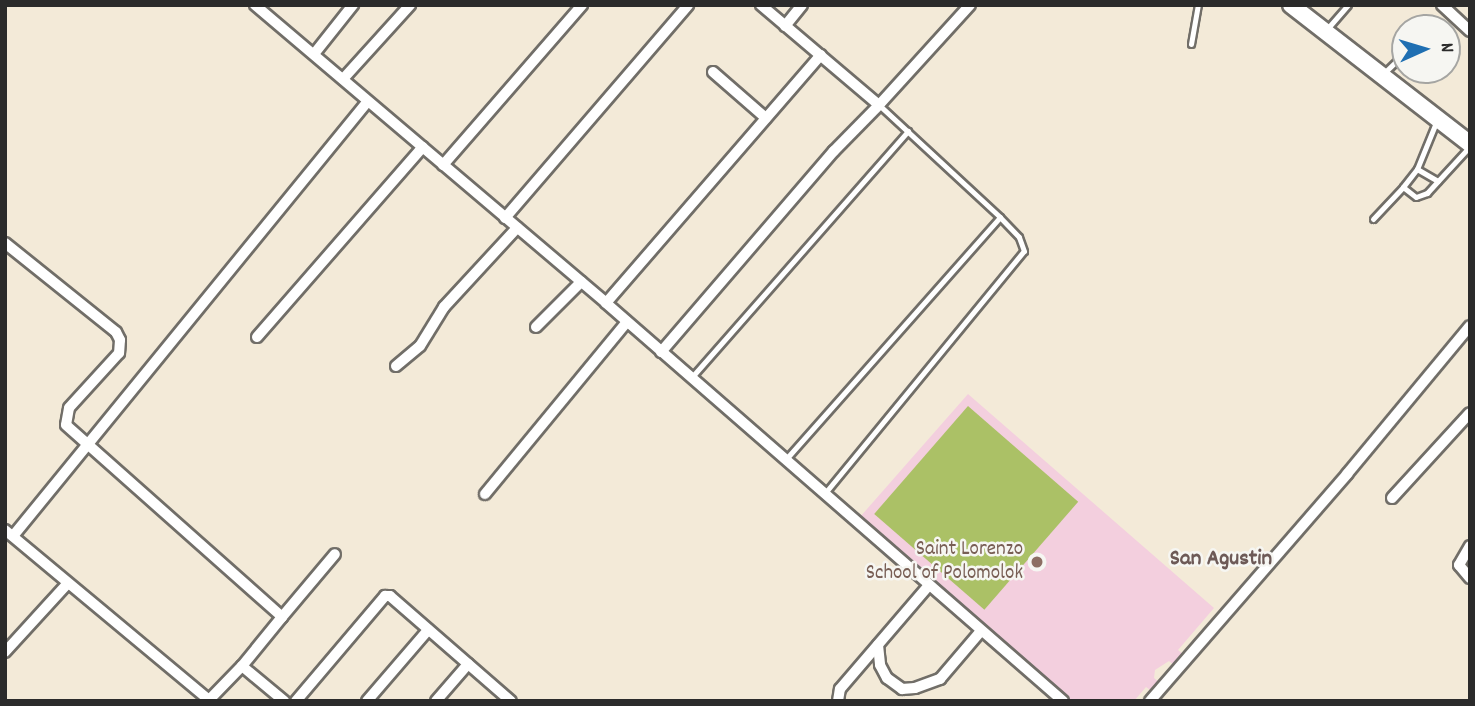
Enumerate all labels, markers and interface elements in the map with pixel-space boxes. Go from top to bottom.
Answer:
north arrow [1391,14,1461,84]
text: N [1432,42,1459,53]
place label: Saint Lorenzo School of Polomolok [866,537,1023,587]
district label: San Agustin [1170,546,1272,574]
marker: Saint Lorenzo School of Polomolok [1029,554,1045,570]

